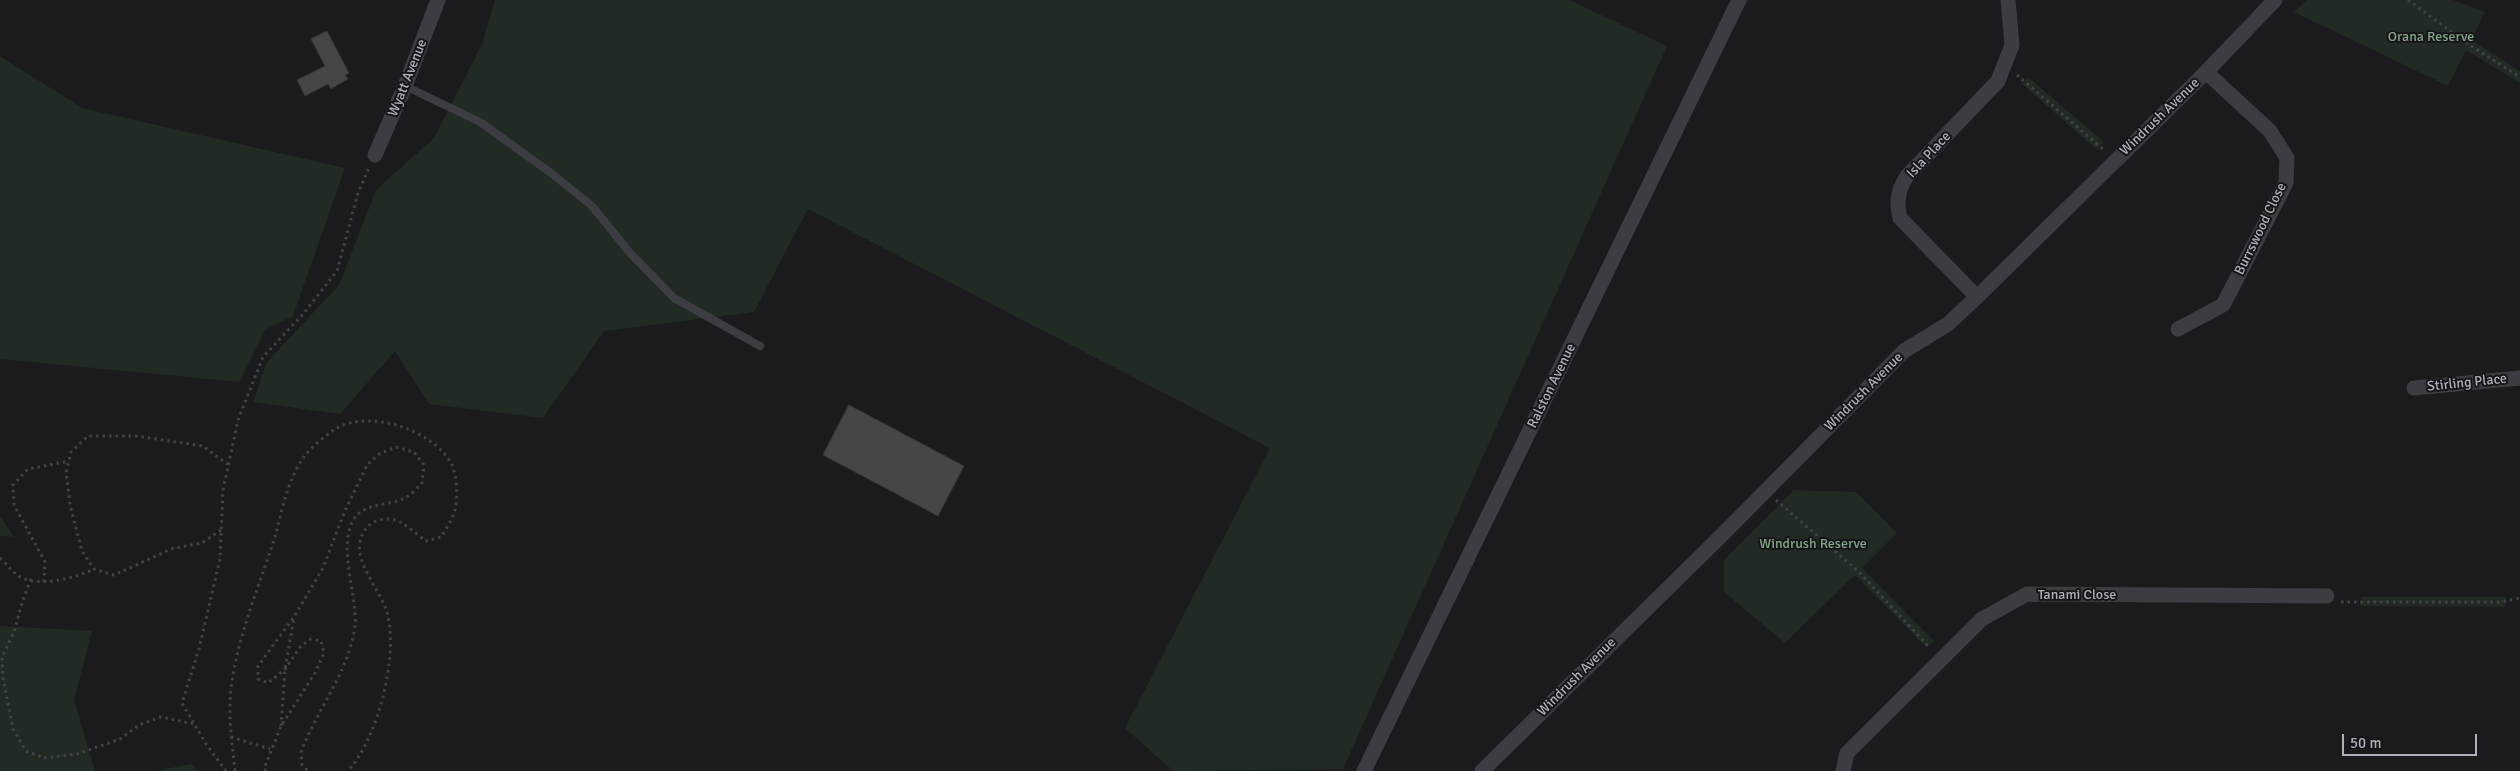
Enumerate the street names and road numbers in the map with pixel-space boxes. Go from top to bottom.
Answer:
street label: Wyatt Avenue [385,37,431,119]
street label: Windrush Avenue [2117,75,2203,159]
street label: Isla Place [1903,128,1955,182]
street label: Burrswood Close [2231,180,2291,278]
street label: Ralston Avenue [1524,341,1580,431]
street label: Windrush Avenue [1821,349,1907,435]
street label: Stirling Place [2426,370,2508,396]
street label: Tanami Close [2038,587,2116,603]
street label: Windrush Avenue [1534,634,1620,720]

